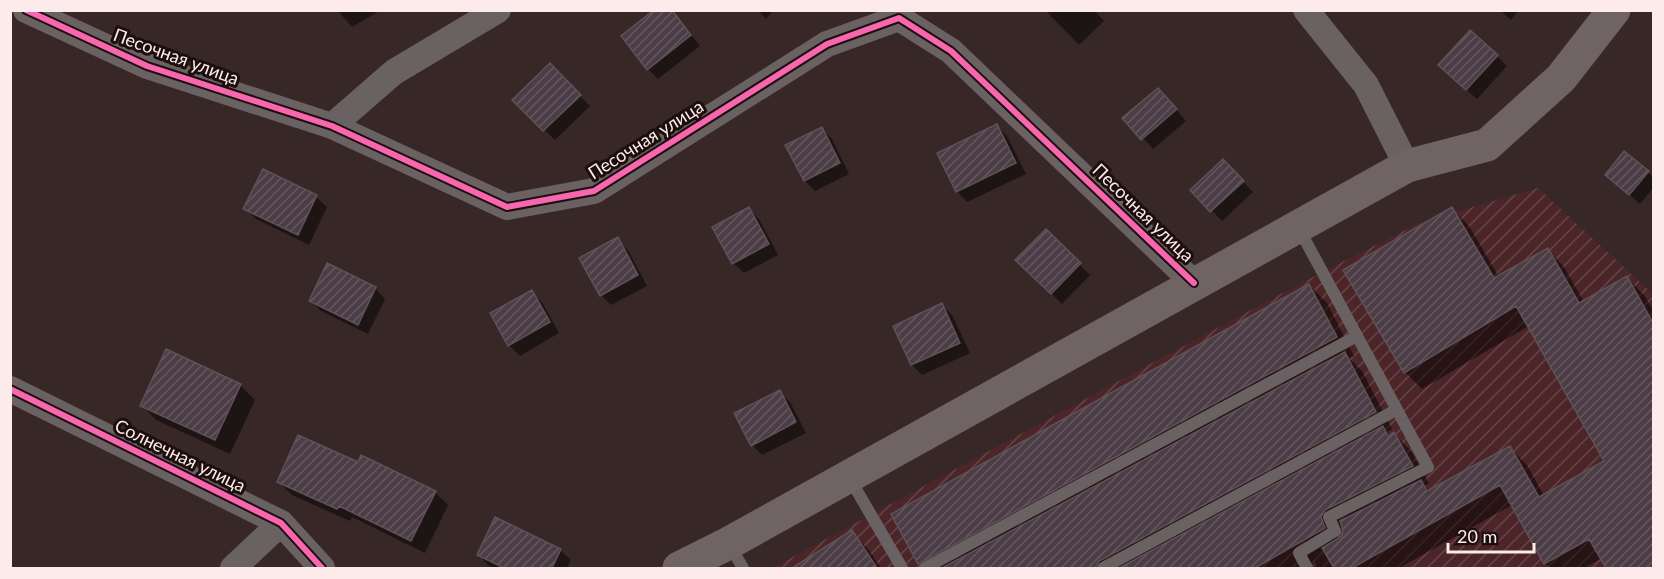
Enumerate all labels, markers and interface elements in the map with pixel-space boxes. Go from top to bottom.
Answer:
street label: Песочная улица [111,23,242,89]
street label: Песочная улица [584,95,707,183]
street label: Песочная улица [1089,158,1199,266]
street label: Солнечная улица [111,414,250,496]
scale bar [1448,516,1534,554]
text: 20 m [1457,525,1497,547]

